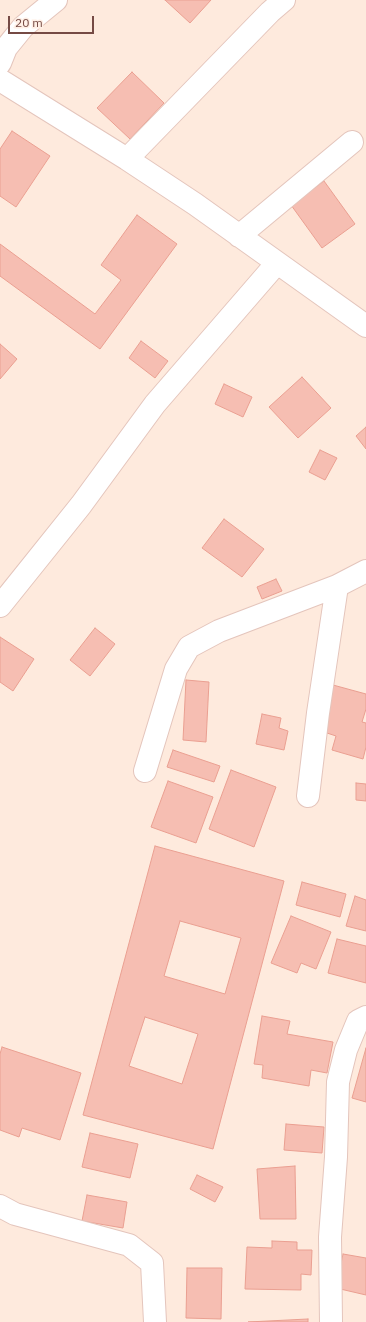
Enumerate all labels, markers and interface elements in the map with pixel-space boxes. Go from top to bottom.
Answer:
scale bar [10,8,96,34]
text: 20 m [15,15,43,30]

